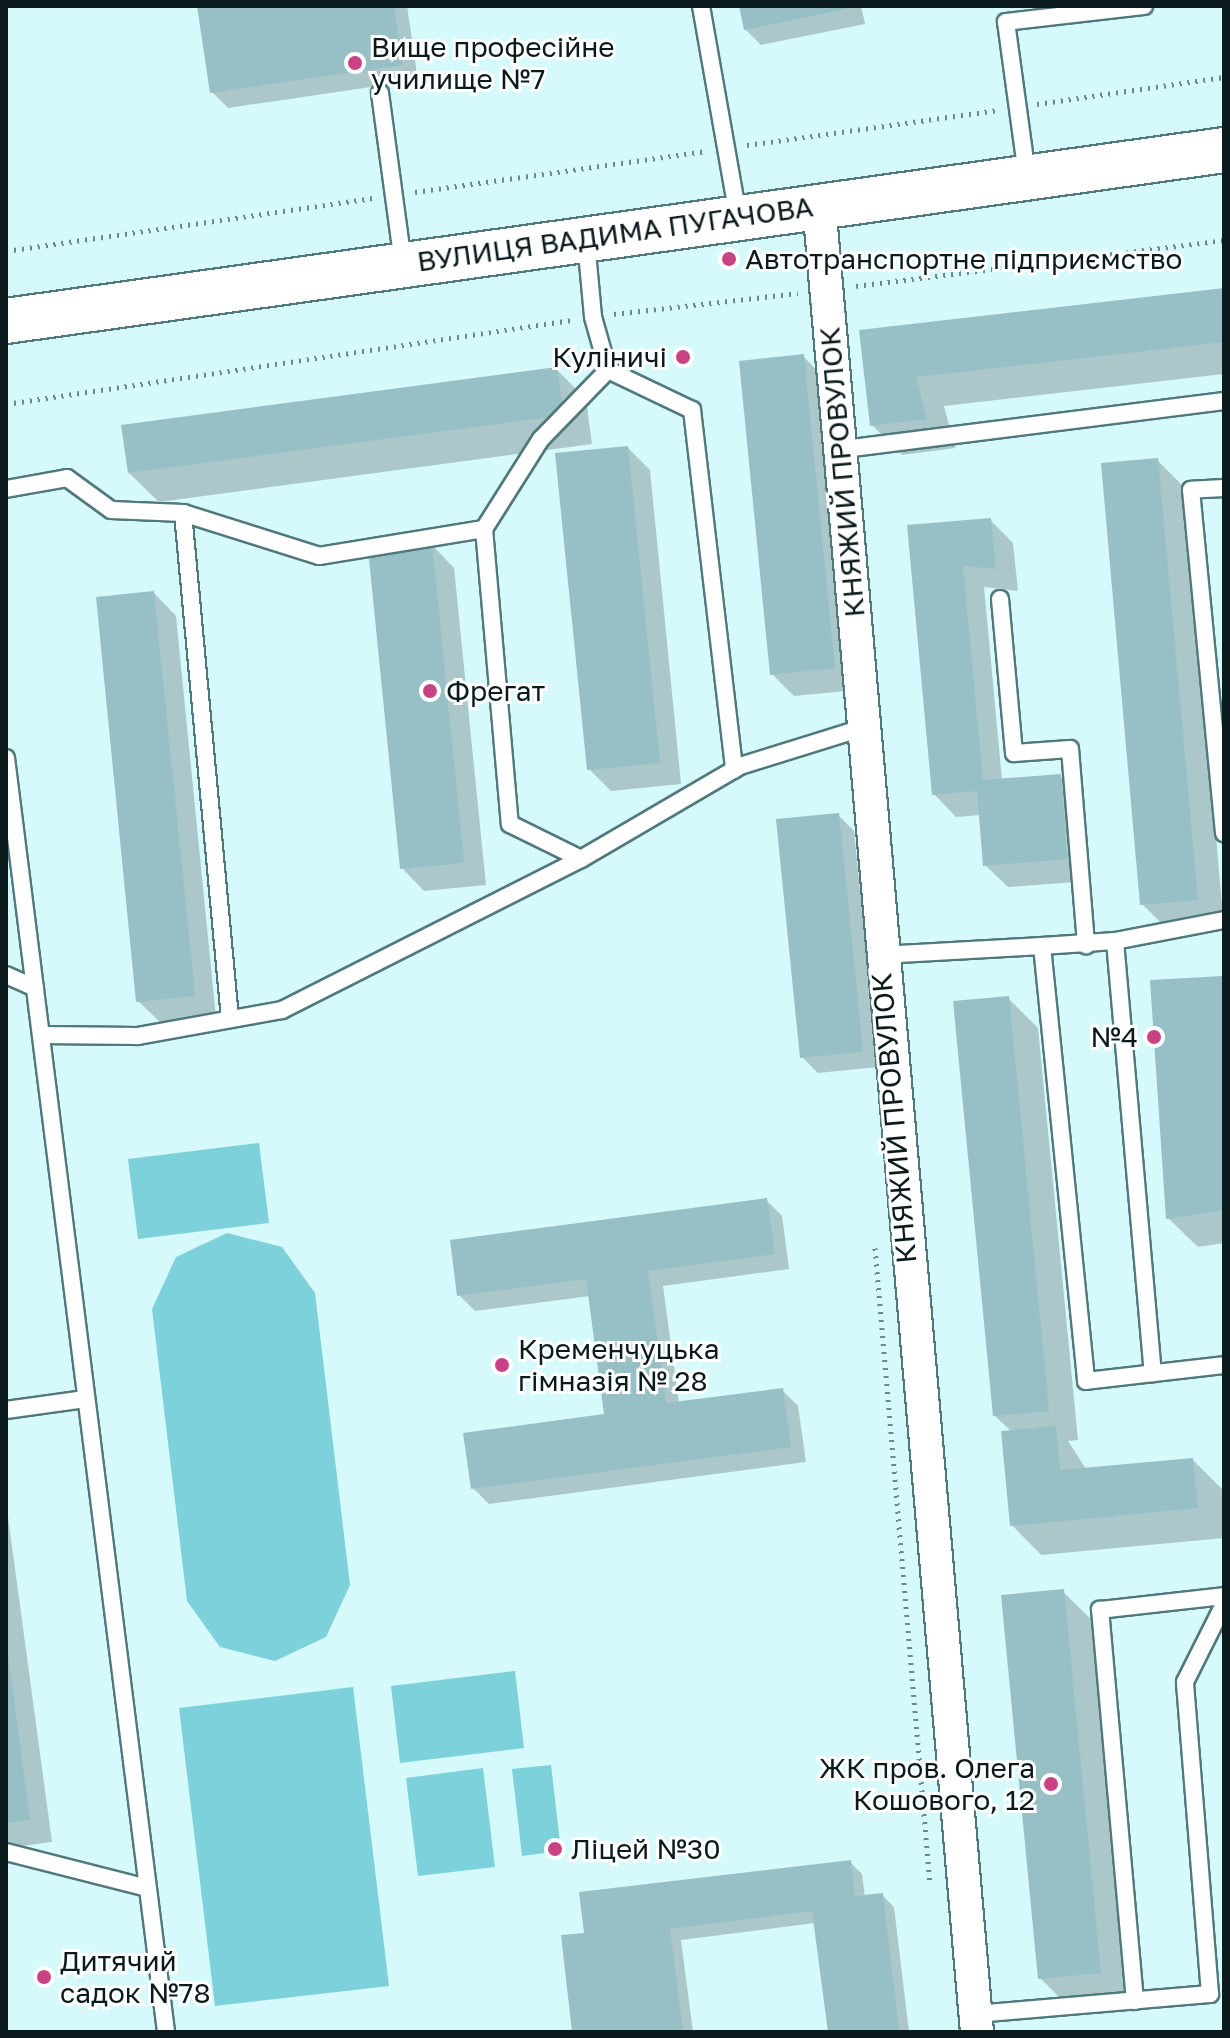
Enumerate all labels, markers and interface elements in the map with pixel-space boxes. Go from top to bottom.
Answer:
place label: Вище професійне училище №7 [371,30,615,96]
marker: Вище професійне училище №7 [346,54,364,72]
street label: ВУЛИЦЯ ВАДИМА ПУГАЧОВА [415,190,815,278]
place label: Автотранспортне підприємство [745,242,1182,276]
marker: Автотранспортне підприємство [720,250,738,268]
street label: КНЯЖИЙ ПРОВУЛОК [813,325,871,619]
place label: Куліничі [552,340,667,374]
marker: Куліничі [674,348,692,366]
place label: Фрегат [446,674,545,708]
marker: Фрегат [421,682,439,700]
street label: КНЯЖИЙ ПРОВУЛОК [865,971,923,1265]
place label: №4 [1090,1020,1138,1054]
marker: №4 [1145,1028,1163,1046]
place label: Кременчуцька гімназія № 28 [518,1332,719,1398]
marker: Кременчуцька гімназія № 28 [493,1356,511,1374]
place label: ЖК пров. Олега Кошового, 12 [819,1751,1035,1817]
marker: ЖК пров. Олега Кошового, 12 [1042,1775,1060,1793]
place label: Ліцей №30 [571,1832,721,1866]
marker: Ліцей №30 [546,1840,564,1858]
place label: Дитячий садок №78 [60,1944,210,2010]
marker: Дитячий садок №78 [35,1968,53,1986]

